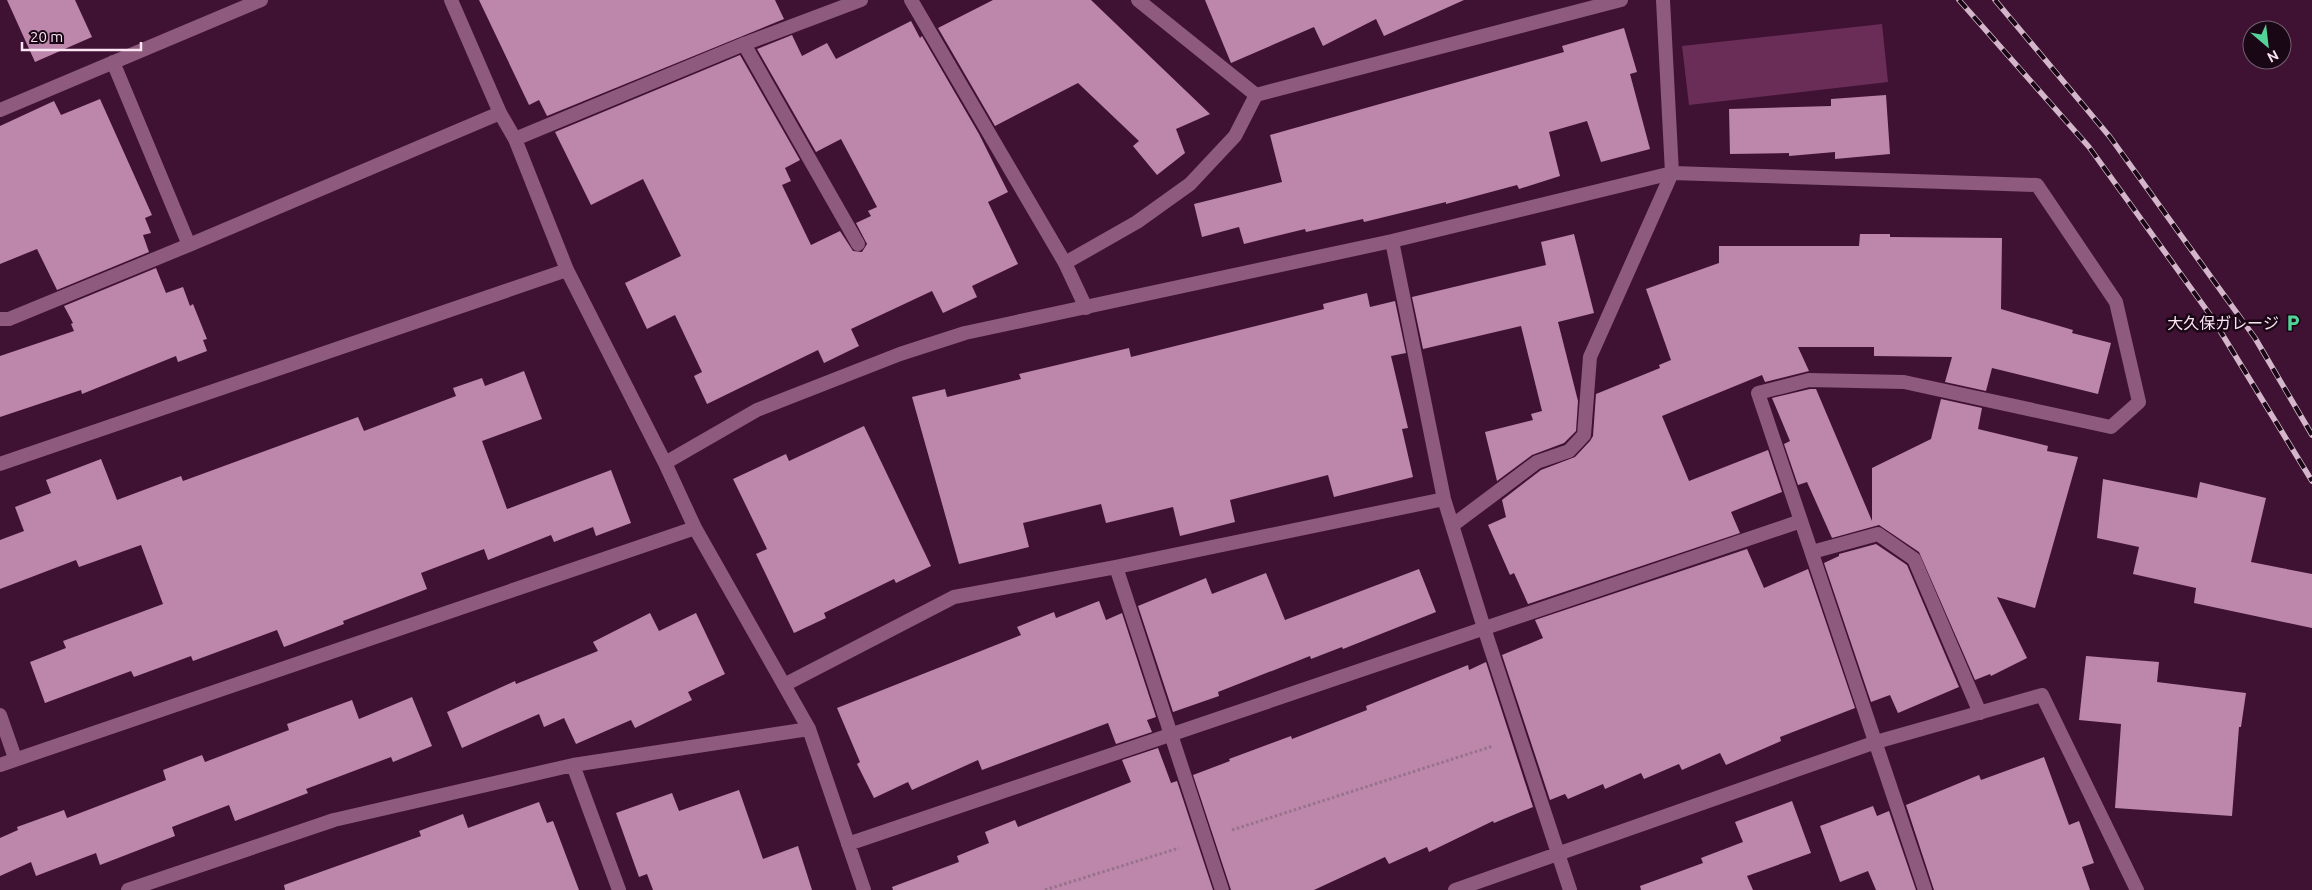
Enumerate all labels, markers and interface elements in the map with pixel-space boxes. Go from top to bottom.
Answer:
scale bar [22,20,141,52]
north arrow [2242,20,2292,70]
text: 20 m [30,28,63,45]
text: N [2265,47,2281,66]
parking icon: 大久保ガレージ [2283,313,2303,333]
place label: 大久保ガレージ [2167,314,2279,332]

